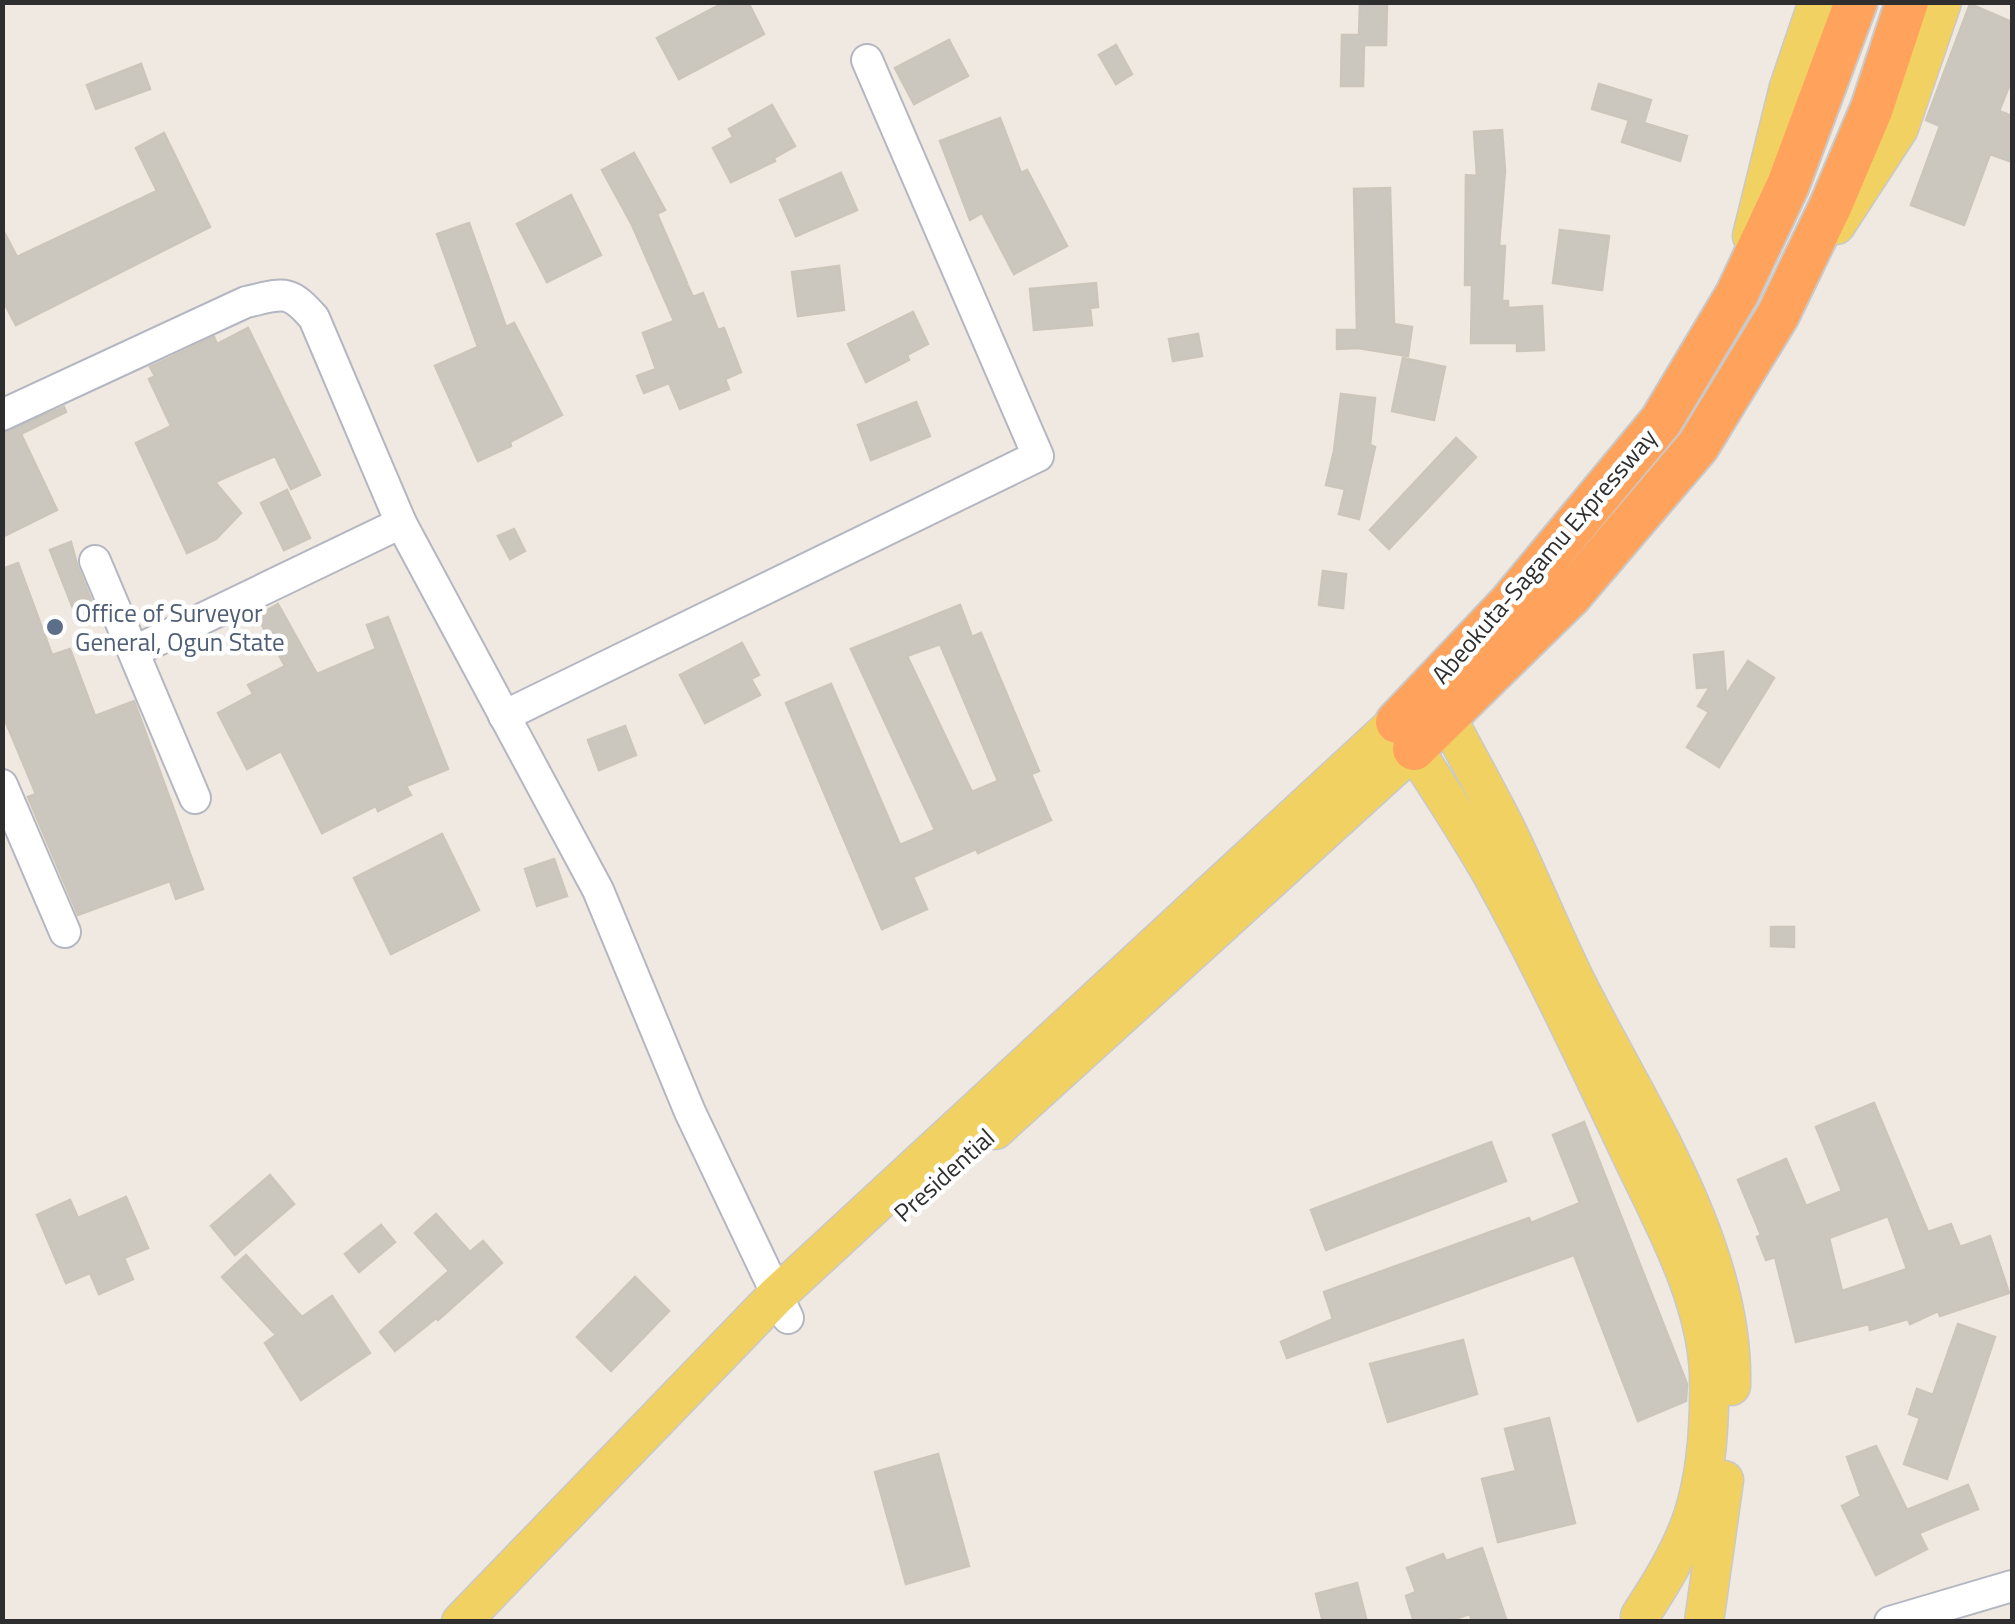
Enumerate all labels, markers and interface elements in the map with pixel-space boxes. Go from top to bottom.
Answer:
street label: Abeokuta-Sagamu Expressway [1422,420,1666,692]
place label: Office of Surveyor General, Ogun State [75,594,285,661]
marker: Office of Surveyor General, Ogun State [44,616,66,638]
street label: Presidential [885,1119,1003,1231]

